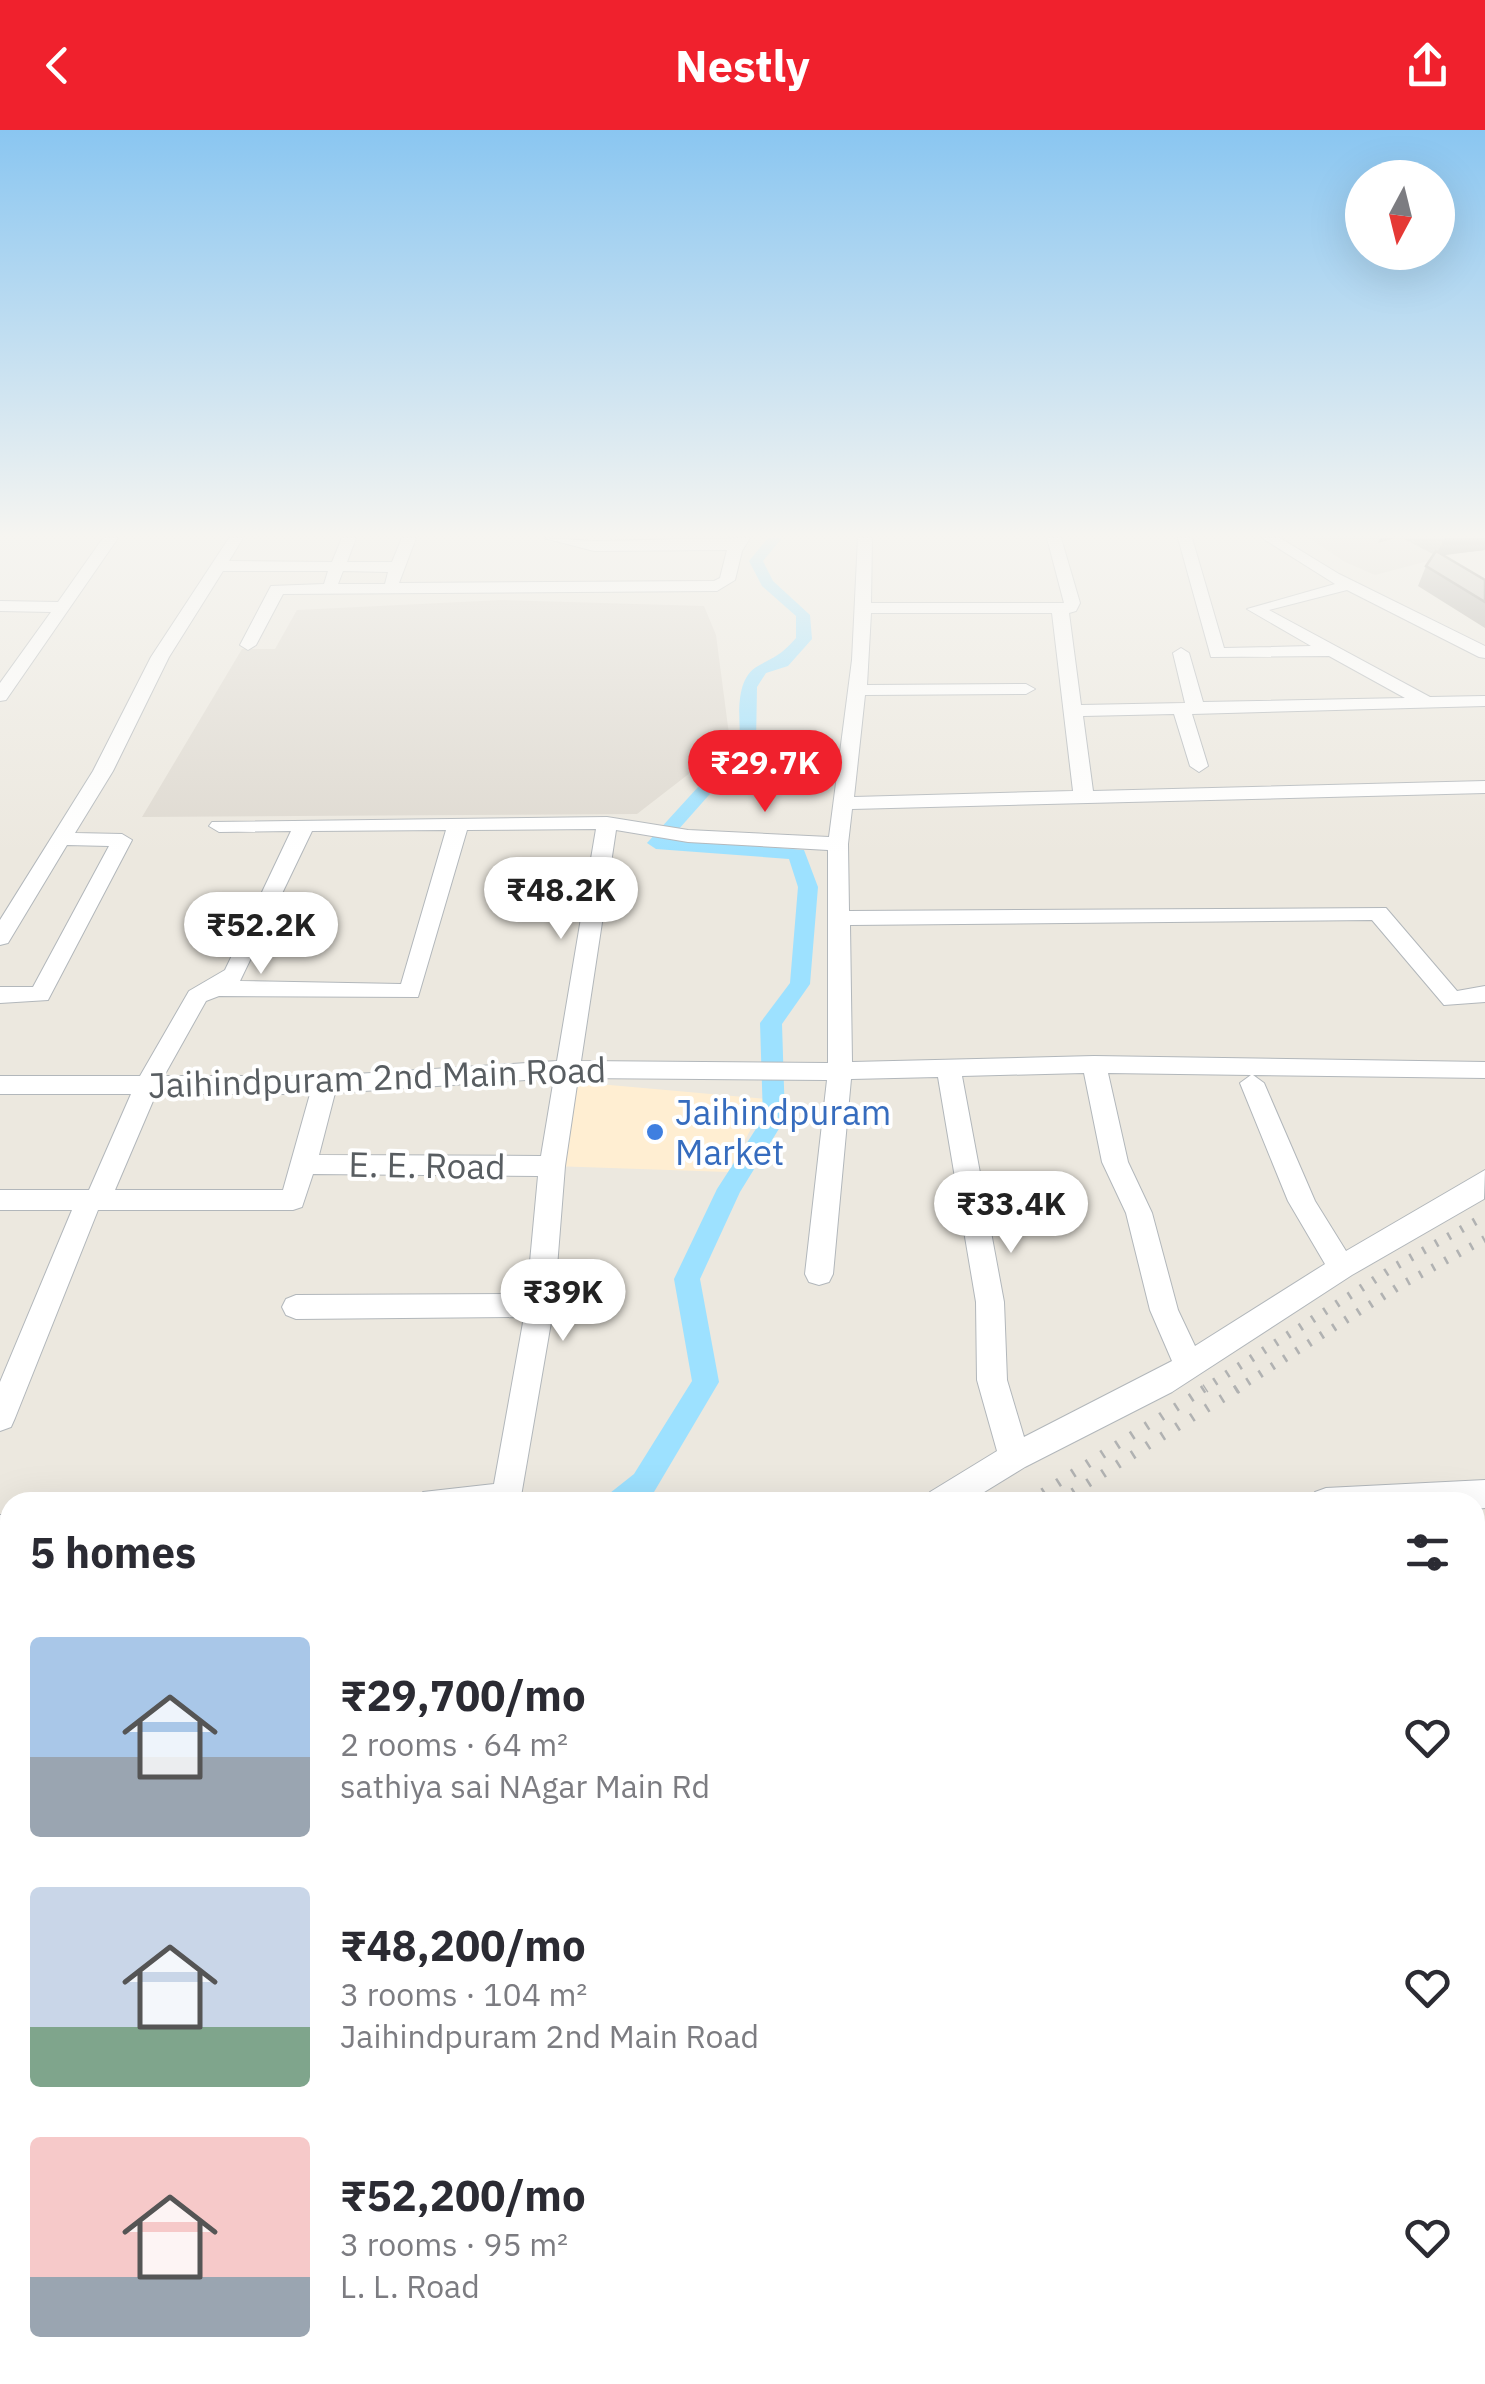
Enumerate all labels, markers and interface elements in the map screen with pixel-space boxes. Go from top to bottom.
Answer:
text: Nestly [675,36,810,94]
icon: back [30,38,85,93]
icon: share [1400,38,1455,93]
north arrow [1345,160,1455,270]
map controls [1345,160,1455,270]
pin: ₹29.7K [684,730,846,815]
text: ₹29.7K [710,741,820,783]
pin: ₹48.2K [480,857,642,942]
text: ₹48.2K [506,868,616,910]
pin: ₹52.2K [180,892,342,977]
text: ₹52.2K [206,903,316,945]
street label: Jaihindpuram 2nd Main Road [147,1046,607,1108]
place label: Jaihindpuram Market [675,1089,891,1175]
marker: Jaihindpuram Market [644,1121,666,1143]
street label: E. E. Road [348,1141,506,1189]
pin: ₹33.4K [930,1171,1092,1256]
text: ₹33.4K [956,1182,1066,1224]
pin: ₹39K [504,1259,622,1344]
text: ₹39K [523,1270,603,1312]
text: 5 homes [30,1525,196,1580]
icon: filters [1400,1525,1455,1580]
text: ₹29,700/mo [340,1668,586,1723]
icon: home [110,1677,230,1797]
icon: heart [1400,1710,1455,1765]
text: 2 rooms · 64 m² [340,1723,568,1765]
text: sathiya sai NAgar Main Rd [340,1765,710,1807]
text: ₹48,200/mo [340,1918,586,1973]
icon: home [110,1927,230,2047]
icon: heart [1400,1960,1455,2015]
text: 3 rooms · 104 m² [340,1973,587,2015]
text: Jaihindpuram 2nd Main Road [340,2015,759,2057]
text: ₹52,200/mo [340,2168,586,2223]
icon: home [110,2177,230,2297]
icon: heart [1400,2210,1455,2265]
text: 3 rooms · 95 m² [340,2223,568,2265]
text: L. L. Road [340,2265,480,2307]

